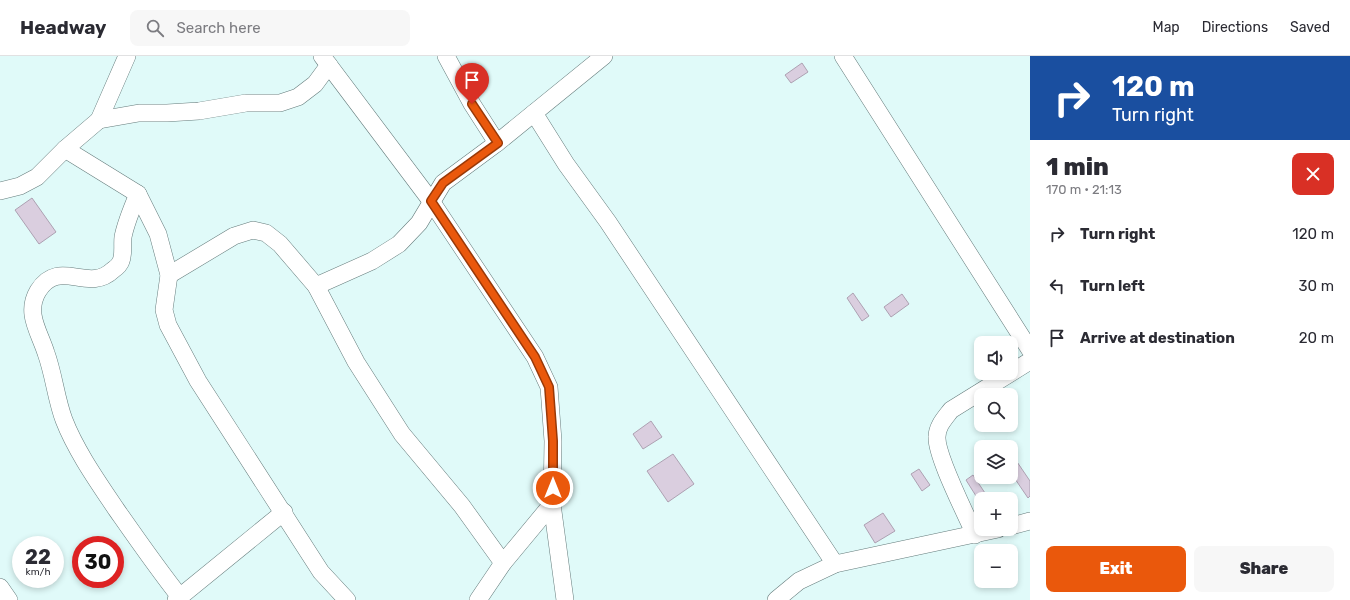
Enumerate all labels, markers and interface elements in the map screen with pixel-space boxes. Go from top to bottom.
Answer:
search box [130,10,410,46]
text: Headway [20,16,106,39]
icon: search [144,17,166,39]
text: Search here [176,19,261,37]
text: Map [1153,19,1180,36]
text: Directions [1202,19,1268,36]
text: Saved [1290,19,1330,36]
pin [455,63,489,104]
icon: arrive [461,69,483,91]
text: 120 m [1112,70,1195,103]
icon: right [1046,72,1098,124]
text: Turn right [1112,104,1194,126]
text: 1 min [1046,153,1109,181]
button: close [1292,153,1334,195]
text: 170 m · 21:13 [1046,182,1122,197]
icon: right [1046,223,1068,245]
text: Turn right [1080,225,1155,243]
text: 120 m [1292,225,1334,243]
icon: left [1046,275,1068,297]
text: Turn left [1080,277,1145,295]
text: 30 m [1298,277,1334,295]
icon: arrive [1046,327,1068,349]
text: Arrive at destination [1080,329,1235,347]
text: 20 m [1299,329,1334,347]
map controls [974,336,1018,588]
button: sound [974,336,1018,380]
button: search [974,388,1018,432]
button: layers [974,440,1018,484]
position arrow [532,467,574,509]
button: + [974,492,1018,536]
speed limit sign: 30 [72,536,124,588]
button: − [974,544,1018,588]
text: 22 [25,545,51,569]
button: Exit [1046,546,1186,592]
button: Share [1194,546,1334,592]
text: km/h [26,566,50,578]

